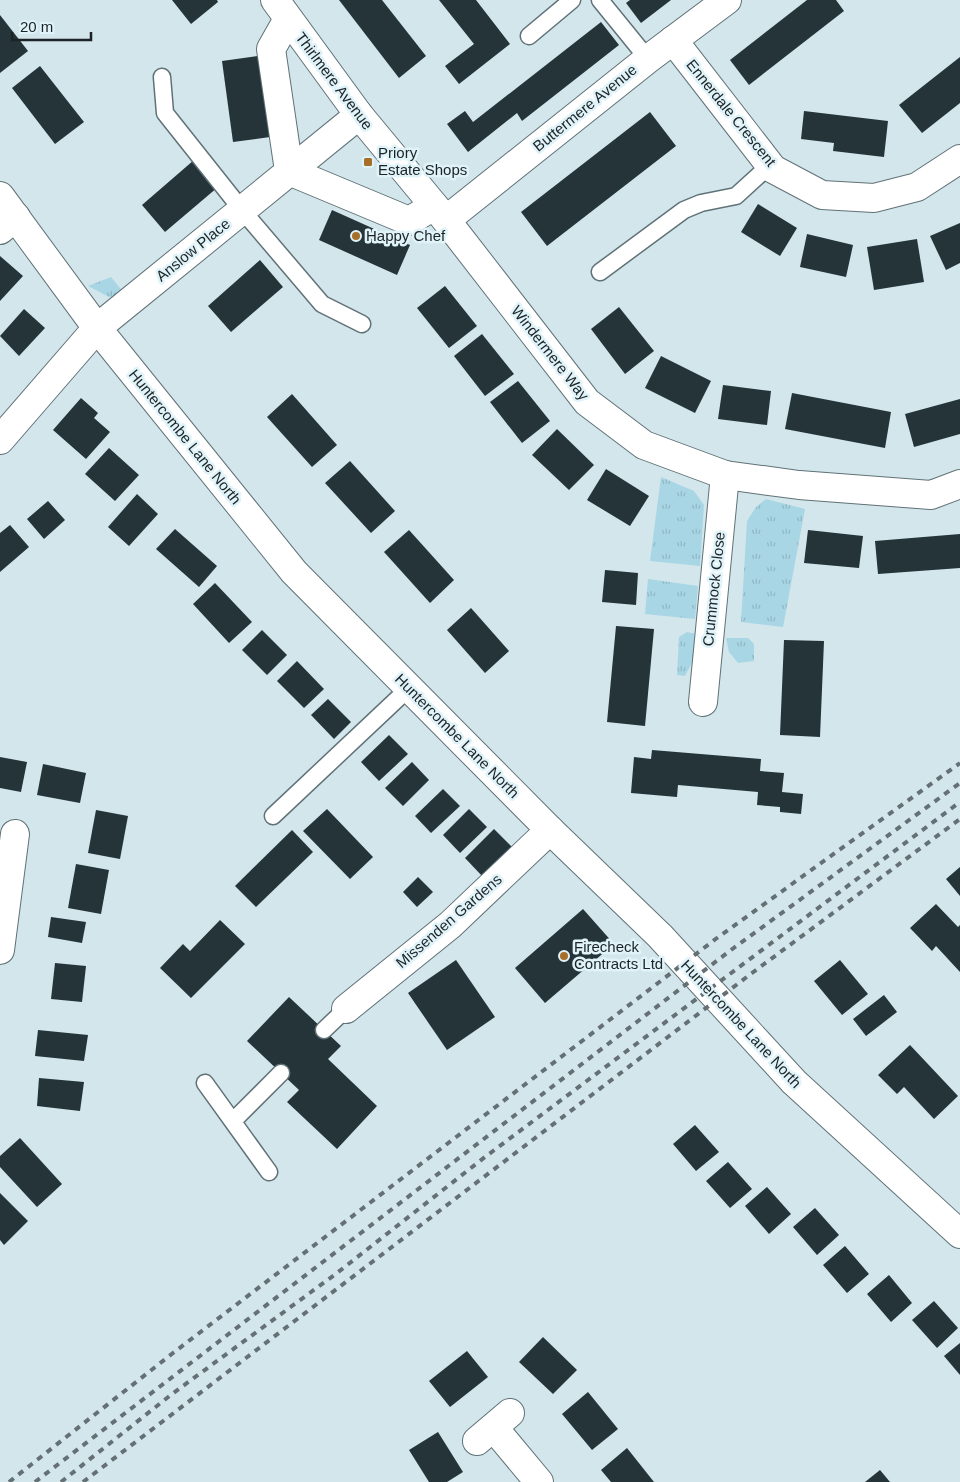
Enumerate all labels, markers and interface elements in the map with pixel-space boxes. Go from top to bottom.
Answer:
scale bar [12,10,91,42]
text: 20 m [20,18,53,35]
street label: Thirlmere Avenue [292,29,376,133]
street label: Ennerdale Crescent [683,56,780,170]
street label: Buttermere Avenue [530,61,640,155]
place label: Priory Estate Shops [378,144,467,178]
marker: Priory Estate Shops [362,156,374,168]
street label: Anslow Place [152,215,233,285]
place label: Happy Chef [366,227,446,244]
marker: Happy Chef [350,230,362,242]
street label: Windermere Way [508,302,593,404]
street label: Huntercombe Lane North [126,366,245,507]
street label: Crummock Close [699,531,728,647]
street label: Huntercombe Lane North [392,670,523,801]
street label: Missenden Gardens [392,870,505,971]
place label: Firecheck Contracts Ltd [574,938,663,972]
marker: Firecheck Contracts Ltd [558,950,570,962]
street label: Huntercombe Lane North [678,956,805,1091]

